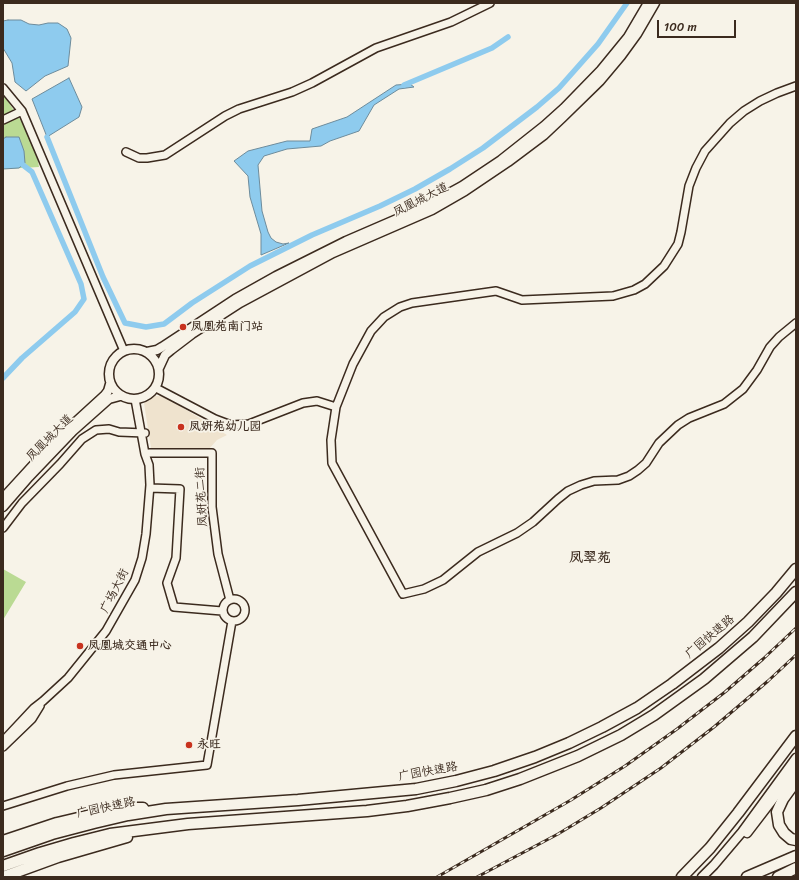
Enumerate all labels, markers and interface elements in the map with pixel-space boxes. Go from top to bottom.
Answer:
scale bar [659,12,738,38]
text: 100 m [664,16,697,38]
street label: 凤凰城大道 [391,180,451,220]
place label: 凤凰苑南门站 [191,320,263,334]
marker: 凤凰苑南门站 [178,322,188,332]
street label: 凤凰城大道 [24,412,76,464]
place label: 凤妍苑幼儿园 [189,420,261,434]
marker: 凤妍苑幼儿园 [176,422,186,432]
street label: 凤妍苑二街 [193,467,211,527]
district label: 凤翠苑 [569,550,611,566]
street label: 广场大街 [98,566,132,616]
street label: 广园快速路 [682,612,738,662]
place label: 凤凰城交通中心 [88,639,172,653]
marker: 凤凰城交通中心 [75,641,85,651]
place label: 永旺 [197,738,221,752]
marker: 永旺 [184,740,194,750]
street label: 广园快速路 [397,760,459,784]
street label: 广园快速路 [75,795,137,821]

